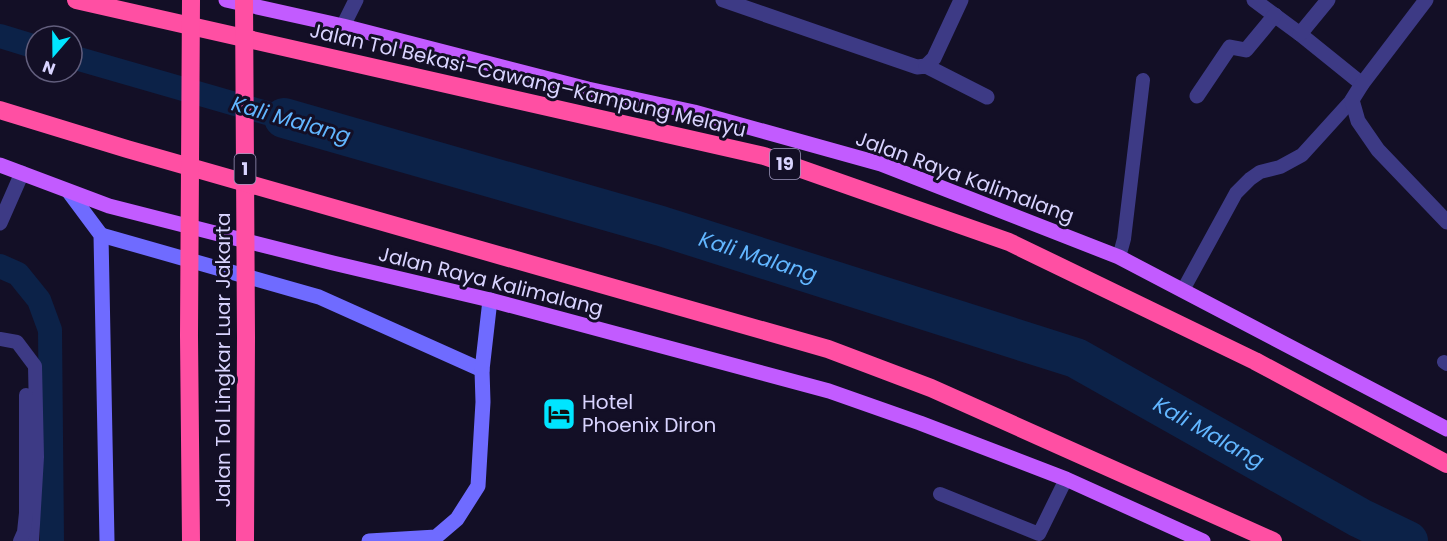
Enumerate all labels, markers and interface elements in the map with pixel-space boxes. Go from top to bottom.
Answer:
street label: Jalan Tol Bekasi–Cawang–Kampung Melayu [307,16,749,144]
north arrow [24,24,84,84]
text: N [39,55,59,80]
water label: Kali Malang [228,89,354,150]
street label: Jalan Raya Kalimalang [852,124,1078,230]
road number: 19 [770,149,800,179]
road number: 1 [234,154,256,184]
street label: Jalan Tol Lingkar Luar Jakarta [209,212,237,508]
water label: Kali Malang [695,224,821,289]
street label: Jalan Raya Kalimalang [376,240,606,322]
place label: Hotel Phoenix Diron [582,388,716,439]
water label: Kali Malang [1148,390,1270,475]
hotel icon: Hotel Phoenix Diron [541,396,577,432]

